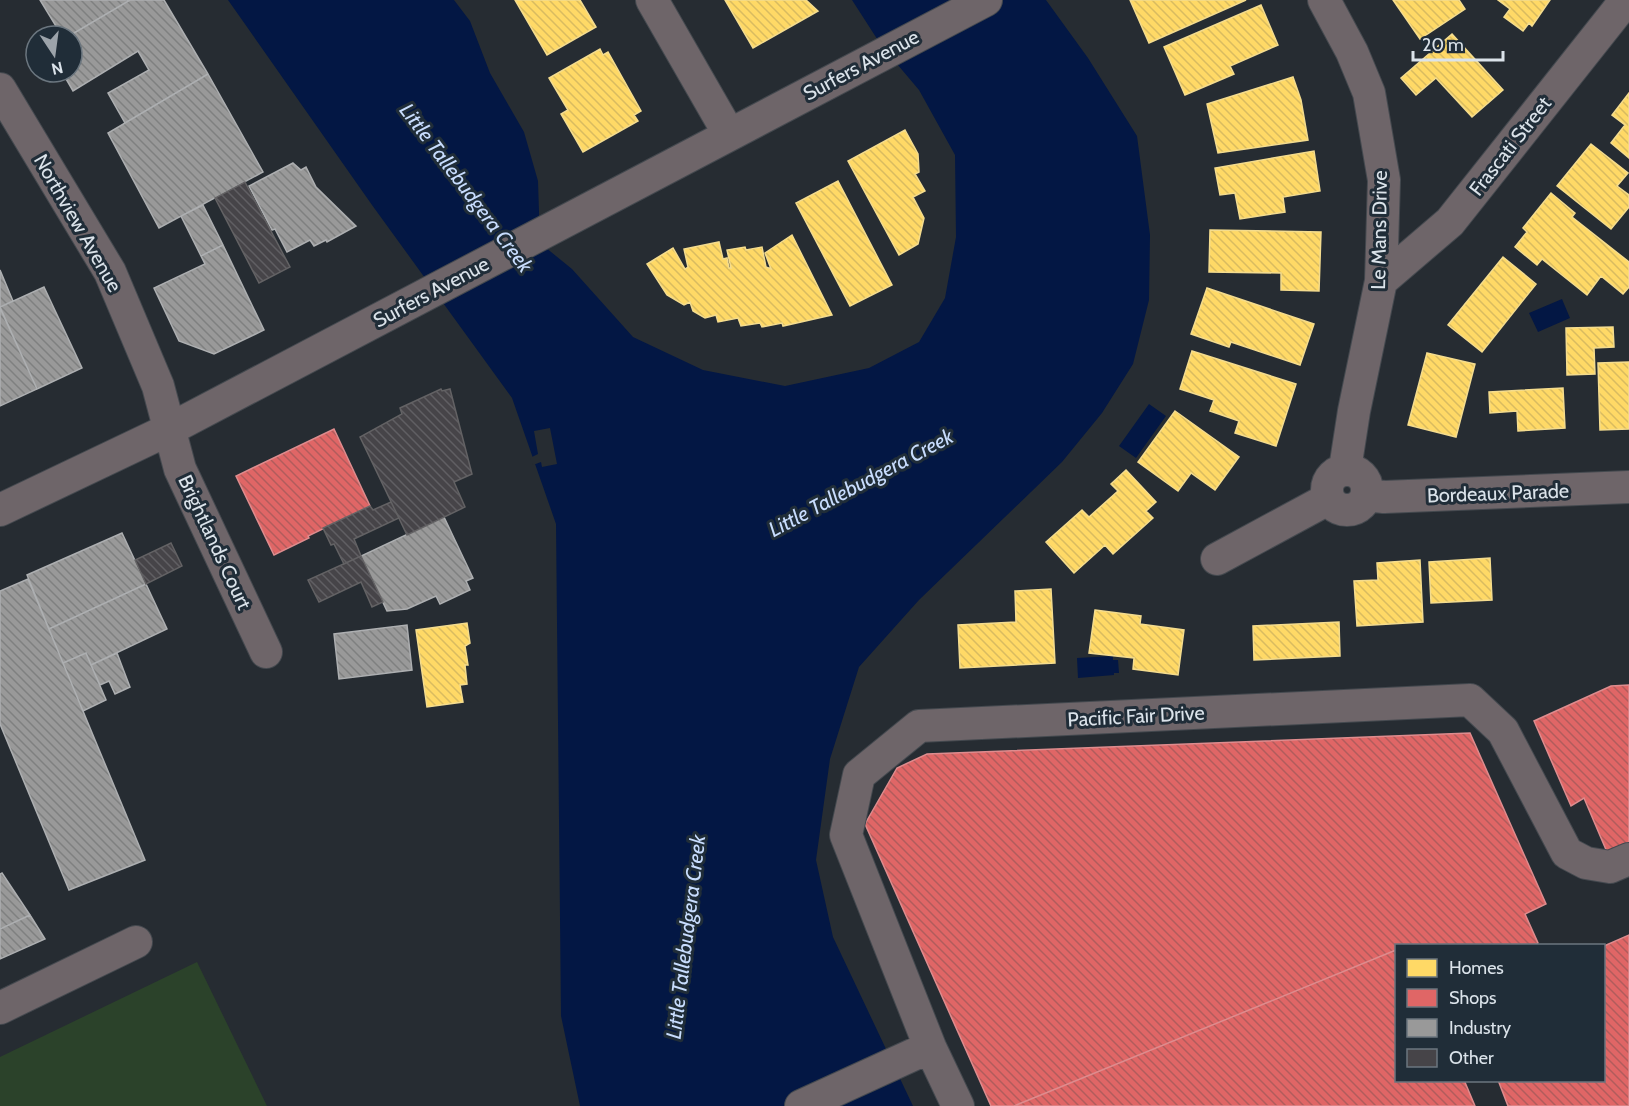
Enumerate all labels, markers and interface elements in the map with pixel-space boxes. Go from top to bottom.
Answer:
north arrow [24,24,84,84]
street label: Surfers Avenue [799,24,923,106]
scale bar [1413,24,1503,62]
text: 20 m [1422,34,1464,56]
text: N [50,58,65,79]
street label: Frascati Street [1464,92,1556,200]
water label: Little Tallebudgera Creek [395,98,539,278]
street label: Northview Avenue [29,150,127,296]
street label: Le Mans Drive [1366,170,1392,290]
street label: Surfers Avenue [369,251,493,333]
water label: Little Tallebudgera Creek [764,423,958,542]
street label: Brightlands Court [173,471,257,613]
street label: Bordeaux Parade [1426,479,1570,507]
street label: Pacific Fair Drive [1067,700,1205,732]
water label: Little Tallebudgera Creek [661,832,711,1040]
legend [1395,944,1605,1082]
text: Homes [1449,957,1504,979]
text: Shops [1449,987,1497,1009]
text: Industry [1449,1017,1511,1039]
text: Other [1449,1047,1494,1069]

